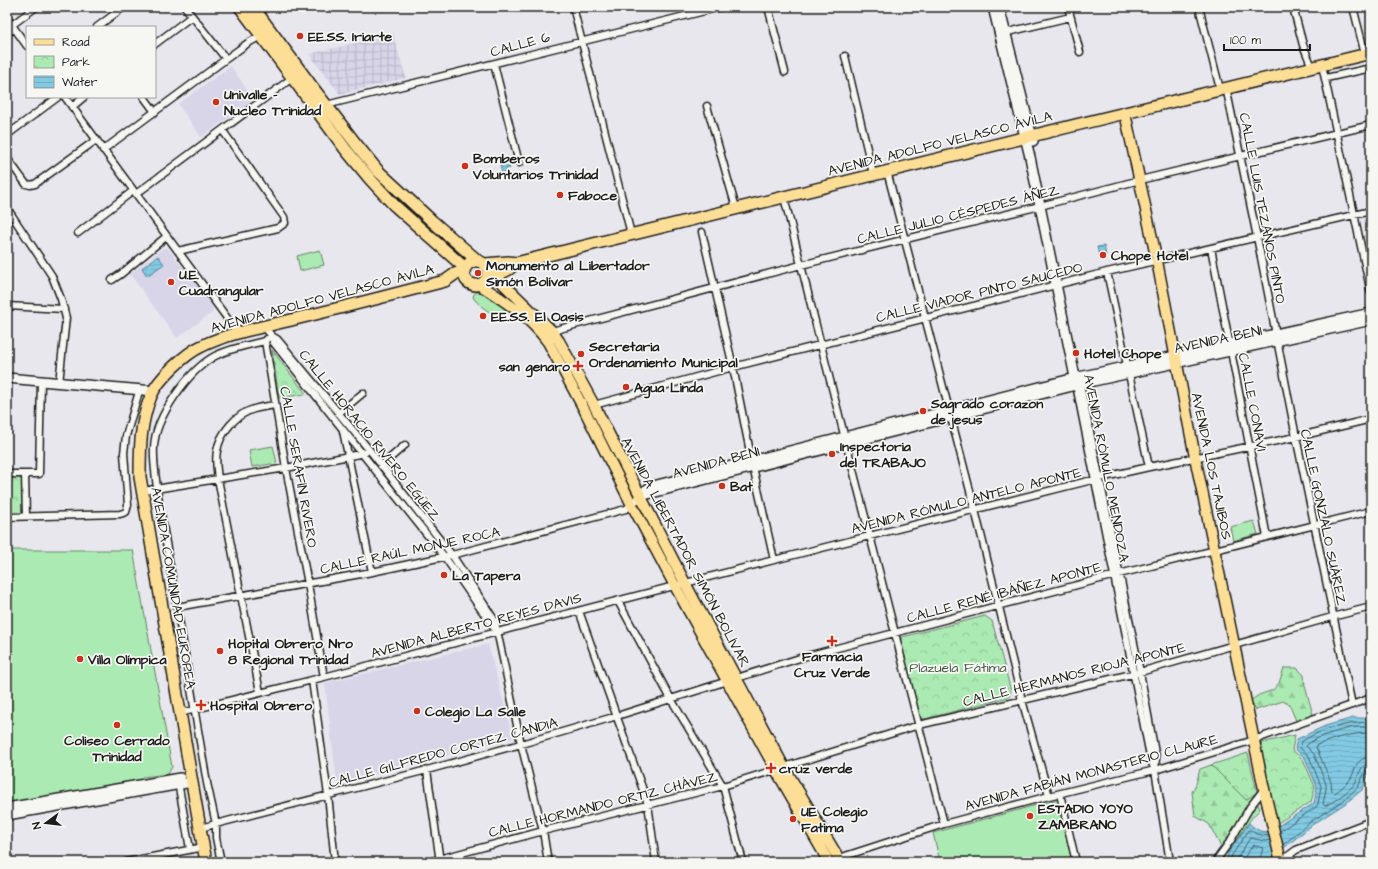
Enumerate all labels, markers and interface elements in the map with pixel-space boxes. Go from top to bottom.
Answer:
legend [26,26,156,98]
scale bar [1224,26,1310,52]
place label: EE.SS. Iriarte [308,27,393,47]
street label: CALLE 6 [488,27,552,63]
marker: EE.SS. Iriarte [295,31,305,41]
text: 100 m [1230,32,1261,49]
text: Road [62,34,90,51]
text: Park [62,54,90,71]
text: Water [62,74,98,91]
place label: Univalle - Nucleo Trinidad [224,85,322,121]
marker: Univalle - Nucleo Trinidad [211,97,221,107]
street label: AVENIDA ADOLFO VELASCO ÁVILA [826,106,1055,182]
street label: CALLE LUIS TEZANOS PINTO [1234,111,1290,305]
place label: Bomberos Voluntarios Trinidad [472,149,599,185]
marker: Bomberos Voluntarios Trinidad [460,161,470,171]
street label: CALLE JULIO CÉSPEDES ÁÑEZ [855,180,1061,250]
place label: Faboce [568,186,617,206]
marker: Faboce [555,190,565,200]
place label: Chope Hotel [1111,246,1189,266]
marker: Chope Hotel [1098,250,1108,260]
place label: Monumento al Libertador Simón Bolívar [485,256,650,292]
street label: CALLE VIADOR PINTO SAUCEDO [874,258,1085,328]
street label: AVENIDA ADOLFO VELASCO ÁVILA [208,259,436,338]
place label: U.E. Cuadrangular [179,265,264,302]
marker: Monumento al Libertador Simón Bolívar [473,268,483,278]
marker: U.E. Cuadrangular [166,277,176,287]
place label: EE.SS. El Oasis [491,307,584,327]
marker: EE.SS. El Oasis [478,311,488,321]
street label: AVENIDA BENI [1172,321,1264,359]
place label: Secretaria Ordenamiento Municipal [588,337,738,373]
place label: Hotel Chope [1084,344,1162,364]
street label: CALLE HORACIO RIVERO EGÜEZ [294,346,445,526]
marker: Hotel Chope [1071,348,1081,358]
marker: Secretaria Ordenamiento Municipal [576,349,586,359]
street label: CALLE CONAVI [1233,351,1271,453]
place label: san genaro [499,357,570,378]
marker: san genaro [573,361,583,371]
street label: AVENIDA RÓMULO MENDOZA [1078,372,1134,564]
place label: Agua Linda [634,378,704,399]
marker: Agua Linda [621,382,631,392]
street label: CALLE SERAFÍN RIVERO [274,385,322,549]
street label: AVENIDA LOS TAJIBOS [1186,391,1236,542]
place label: Sagrado corazon de jesus [930,394,1043,430]
marker: Sagrado corazon de jesus [918,406,928,416]
street label: CALLE GONZALO SUÁREZ [1295,427,1351,607]
street label: AVENIDA LIBERTADOR SIMÓN BOLÍVAR [616,434,754,671]
place label: Inspectoria del TRABAJO [839,437,927,473]
street label: AVENIDA BENI [670,442,762,484]
marker: Inspectoria del TRABAJO [827,449,837,459]
street label: AVENIDA RÓMULO ANTELO APONTE [849,462,1084,539]
place label: Bat [730,477,753,497]
marker: Bat [717,481,727,491]
street label: AVENIDA COMUNIDAD EUROPEA [145,486,201,691]
street label: CALLE RAÚL MONJE ROCA [318,522,502,580]
street label: CALLE RENÉ IBÁÑEZ APONTE [905,557,1105,629]
place label: La Tapera [452,566,521,586]
marker: La Tapera [439,570,449,580]
street label: AVENIDA ALBERTO REYES DAVIS [369,588,584,664]
place label: Hopital Obrero Nro 8 Regional Trinidad [228,634,353,671]
marker: Farmacia Cruz Verde [827,636,837,646]
street label: CALLE HERMANOS RIOJA APONTE [961,637,1188,712]
marker: Hopital Obrero Nro 8 Regional Trinidad [215,646,225,656]
place label: Farmacia Cruz Verde [794,647,870,683]
place label: Villa Olímpica [87,650,167,670]
marker: Villa Olímpica [75,654,85,664]
park label: Plazuela Fátima [909,658,1007,678]
place label: Hospital Obrero [210,696,312,716]
marker: Hospital Obrero [195,699,207,711]
place label: Colegio La Salle [425,702,526,723]
marker: Colegio La Salle [412,706,422,716]
street label: CALLE GILFREDO CORTEZ CANDIA [327,713,560,793]
marker: Coliseo Cerrado Trinidad [112,720,122,730]
street label: AVENIDA FABIÁN MONASTERIO CLAURE [963,729,1221,816]
place label: Coliseo Cerrado Trinidad [64,731,170,767]
place label: cruz verde [779,759,853,779]
marker: cruz verde [766,763,776,773]
street label: CALLE HORMANDO ORTIZ CHÁVEZ [487,767,720,843]
place label: ESTADIO YOYO ZAMBRANO [1038,799,1133,835]
place label: UE Colegio Fatima [801,802,868,838]
north arrow [26,803,66,843]
marker: ESTADIO YOYO ZAMBRANO [1025,811,1035,821]
marker: UE Colegio Fatima [788,814,798,824]
text: N [29,820,45,831]

